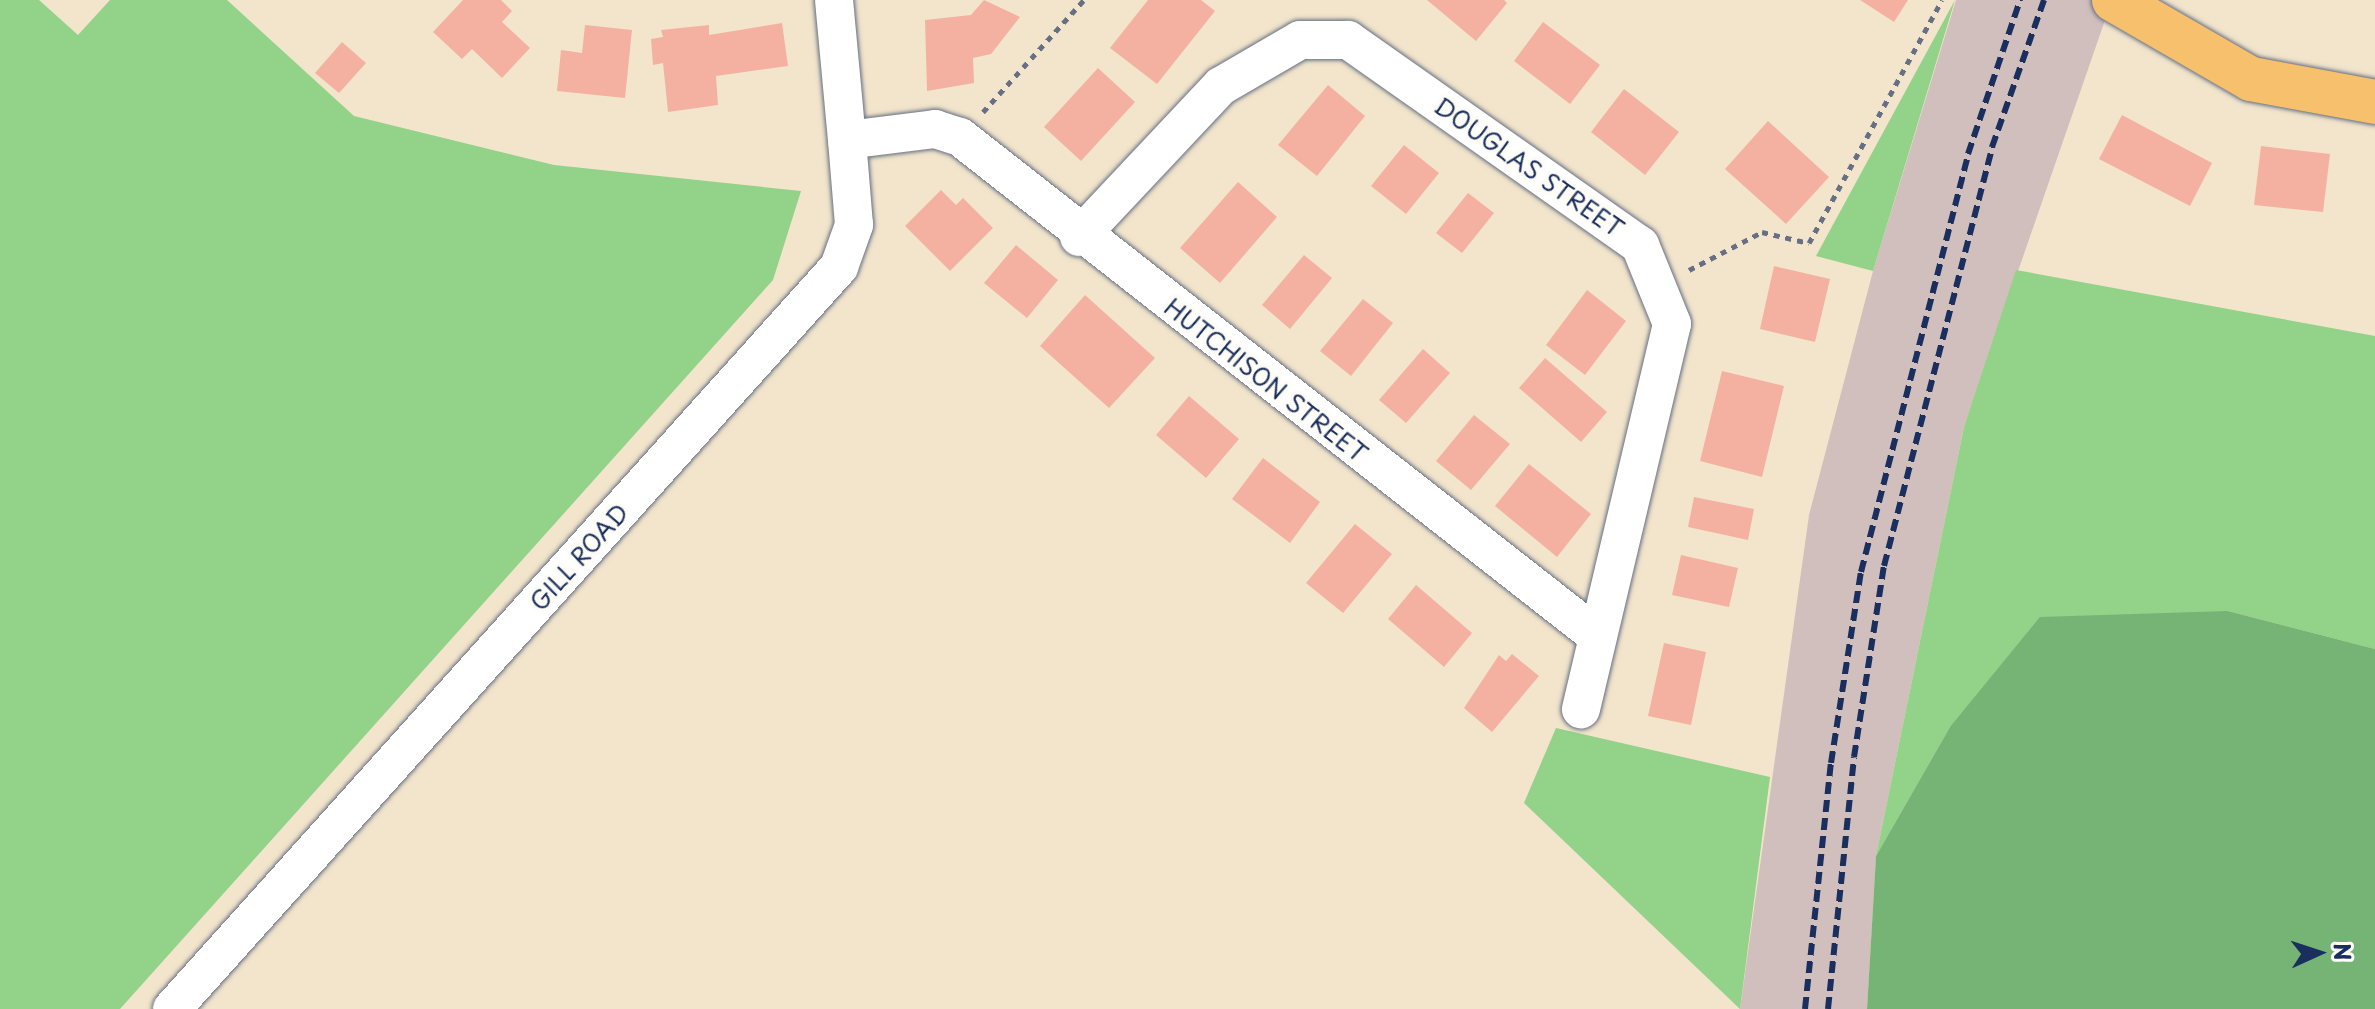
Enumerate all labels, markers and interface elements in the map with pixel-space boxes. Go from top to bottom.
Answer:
street label: DOUGLAS STREET [1428,91,1630,243]
street label: HUTCHISON STREET [1159,292,1373,468]
street label: GILL ROAD [523,497,635,617]
north arrow [2279,913,2359,993]
text: N [2327,942,2360,961]

